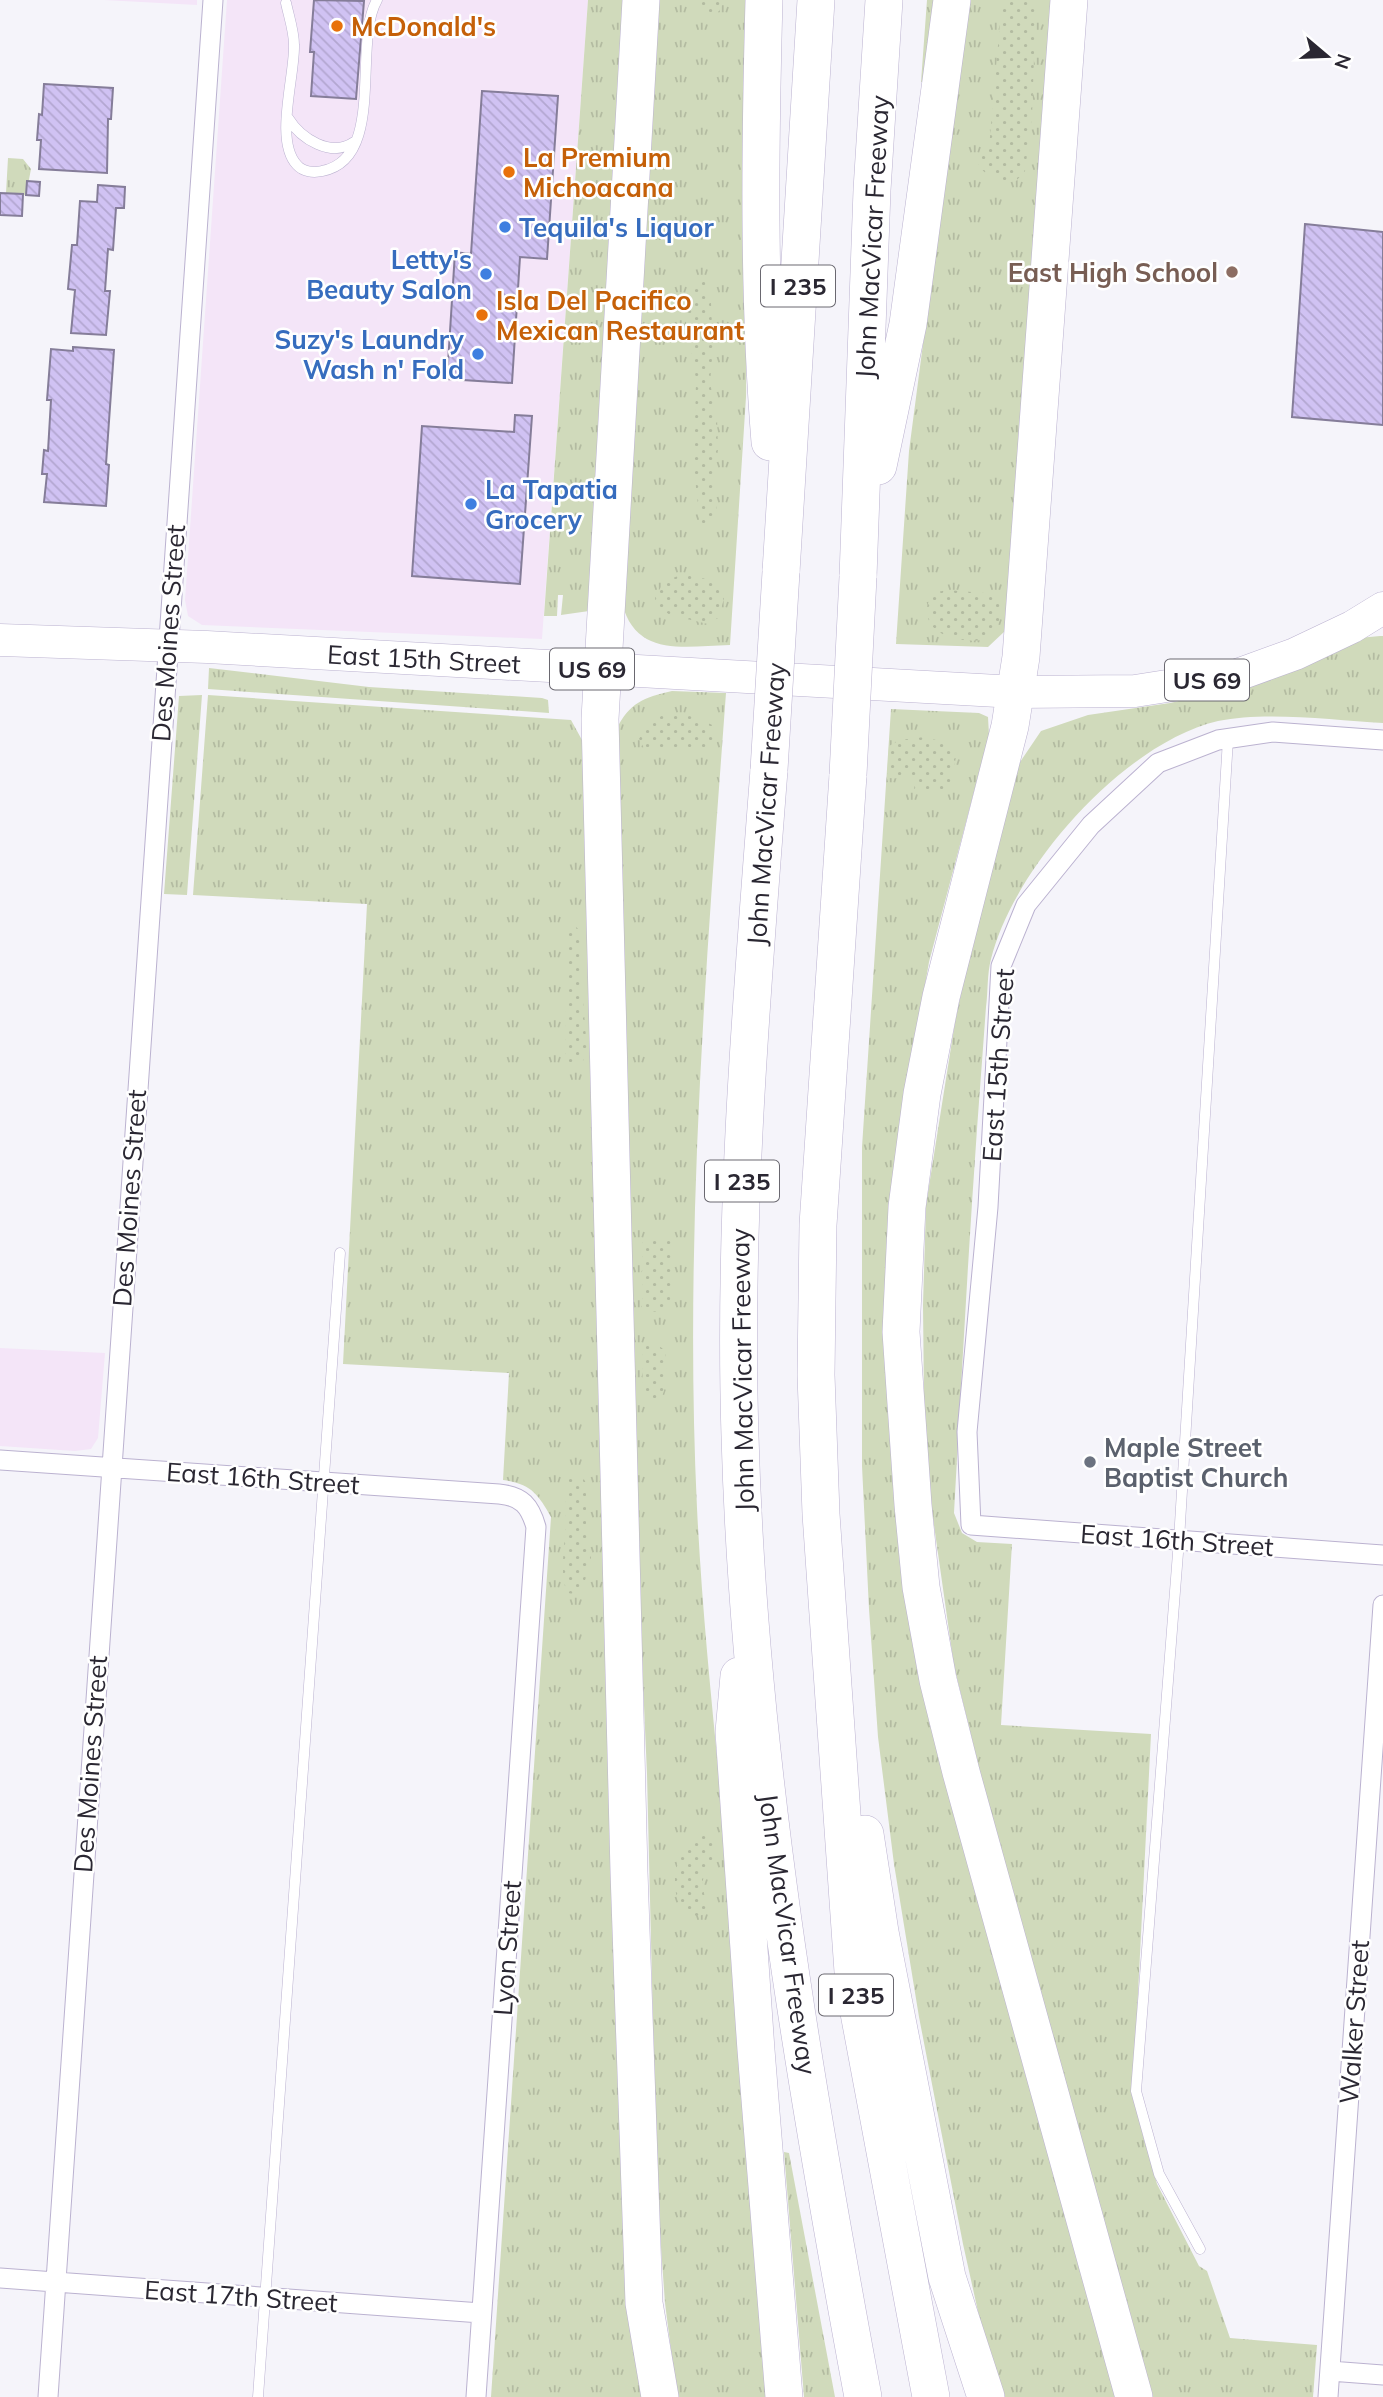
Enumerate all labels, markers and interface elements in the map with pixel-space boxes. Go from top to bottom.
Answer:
place label: McDonald's [351,10,496,43]
marker: McDonald's [329,18,345,34]
north arrow [1292,21,1362,91]
text: N [1329,51,1357,72]
street label: John MacVicar Freeway [848,94,896,380]
place label: La Premium Michoacana [523,141,674,204]
marker: La Premium Michoacana [501,164,517,180]
place label: Tequila's Liquor [519,211,714,244]
marker: Tequila's Liquor [497,219,513,235]
place label: Letty's Beauty Salon [306,243,472,306]
place label: East High School [1008,256,1218,289]
marker: East High School [1224,264,1240,280]
road number: I 235 [761,265,835,306]
marker: Letty's Beauty Salon [478,266,494,282]
place label: Isla Del Pacifico Mexican Restaurant [496,284,744,347]
marker: Isla Del Pacifico Mexican Restaurant [474,307,490,323]
place label: Suzy's Laundry Wash n' Fold [275,323,465,386]
marker: Suzy's Laundry Wash n' Fold [470,346,486,362]
place label: La Tapatia Grocery [485,473,618,536]
marker: La Tapatia Grocery [463,496,479,512]
street label: Des Moines Street [144,523,192,743]
street label: East 15th Street [326,637,522,681]
road number: US 69 [550,648,634,690]
road number: US 69 [1165,660,1249,700]
street label: John MacVicar Freeway [740,661,792,947]
street label: East 15th Street [975,967,1021,1163]
street label: Des Moines Street [105,1088,153,1308]
road number: I 235 [705,1161,779,1202]
street label: John MacVicar Freeway [723,1228,761,1512]
place label: Maple Street Baptist Church [1104,1431,1288,1494]
marker: Maple Street Baptist Church [1082,1454,1098,1470]
street label: East 16th Street [165,1455,361,1501]
street label: East 16th Street [1079,1517,1275,1563]
street label: Des Moines Street [66,1654,114,1874]
street label: John MacVicar Freeway [752,1791,824,2077]
street label: Lyon Street [486,1879,528,2017]
street label: Walker Street [1332,1939,1376,2105]
road number: I 235 [819,1974,893,2016]
street label: East 17th Street [143,2273,339,2319]

